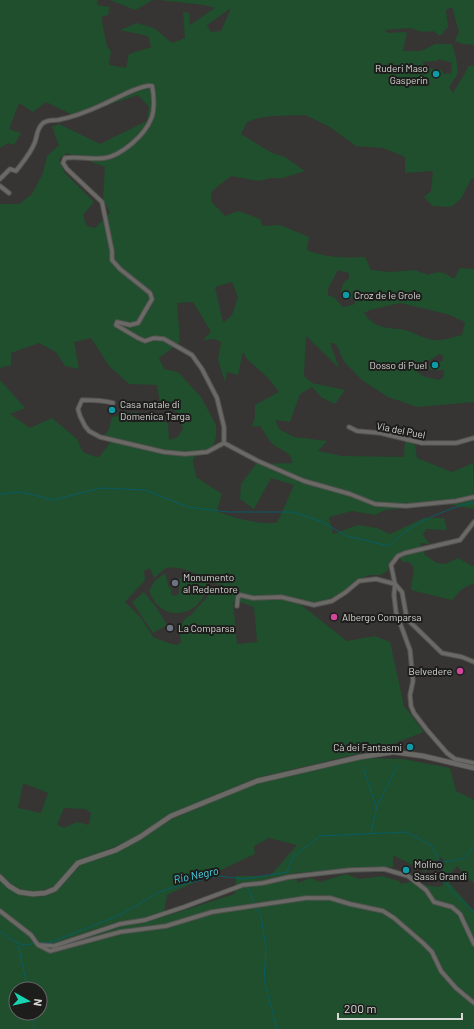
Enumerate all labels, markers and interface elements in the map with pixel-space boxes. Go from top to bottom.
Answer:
place label: Ruderi Maso Gasperin [375,62,428,86]
marker: Ruderi Maso Gasperin [431,69,441,79]
place label: Croz de le Grole [354,289,421,301]
marker: Croz de le Grole [341,290,351,300]
place label: Dosso di Puel [370,359,427,371]
marker: Dosso di Puel [430,360,440,370]
place label: Casa natale di Domenica Targa [120,398,190,422]
marker: Casa natale di Domenica Targa [107,405,117,415]
street label: Via del Puel [376,419,426,441]
place label: Monumento al Redentore [183,571,238,595]
marker: Monumento al Redentore [170,578,180,588]
place label: Albergo Comparsa [342,611,421,623]
marker: Albergo Comparsa [329,612,339,622]
place label: La Comparsa [178,622,235,634]
marker: La Comparsa [165,623,175,633]
place label: Belvedere [408,665,452,677]
marker: Belvedere [455,666,465,676]
place label: Cà dei Fantasmi [333,741,402,753]
marker: Cà dei Fantasmi [405,742,415,752]
place label: Molino Sassi Grandi [414,858,467,882]
water label: Rio Negro [172,863,220,886]
marker: Molino Sassi Grandi [401,865,411,875]
north arrow [8,981,48,1021]
scale bar [338,995,462,1021]
text: N [31,998,45,1007]
text: 200 m [344,1001,376,1015]

